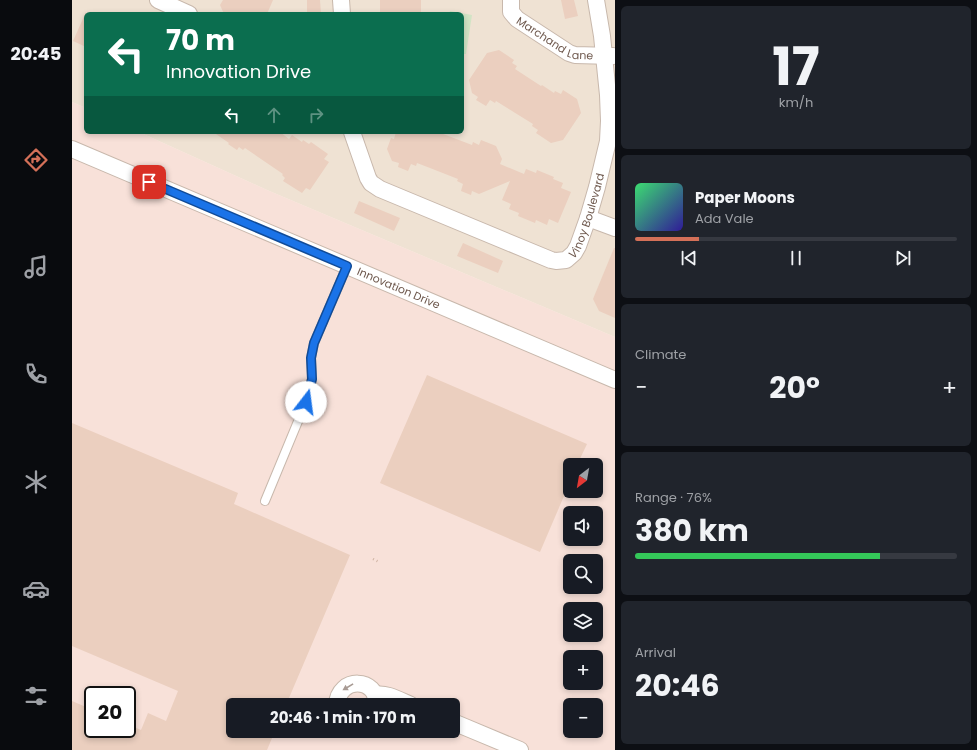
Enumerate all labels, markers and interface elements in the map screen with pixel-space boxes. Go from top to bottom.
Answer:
street label: Marchand Lane [513,13,594,63]
text: 70 m [166,21,235,60]
icon: left [100,28,152,80]
text: 17 [772,30,820,103]
text: 20:45 [10,41,62,66]
text: Innovation Drive [166,59,311,84]
text: km/h [779,93,813,112]
icon: left [221,104,243,126]
icon: ahead [263,104,285,126]
icon: right [305,104,327,126]
icon: directions [22,146,50,174]
pin [132,165,166,199]
icon: arrive [138,171,160,193]
street label: Vinoy Boulevard [565,171,608,262]
text: Paper Moons [695,187,795,208]
text: Ada Vale [695,209,754,228]
icon: previous [678,247,700,269]
icon: pause [785,247,807,269]
icon: next [892,247,914,269]
icon: music [22,253,50,281]
street label: Innovation Drive [355,263,443,313]
text: Climate [635,345,686,364]
icon: phone [22,360,50,388]
text: 20° [769,366,820,409]
text: − [635,372,647,403]
text: + [942,372,957,403]
position arrow [285,381,327,423]
north arrow [563,458,603,498]
map controls [563,458,603,738]
icon: climate [22,468,50,496]
text: Range · 76% [635,488,712,507]
button: sound [563,506,603,546]
text: 380 km [635,509,749,552]
button: search [563,554,603,594]
icon: car [22,575,50,603]
button: layers [563,602,603,642]
text: Arrival [635,643,676,662]
button: + [563,650,603,690]
text: 20:46 [635,664,720,707]
icon: filters [22,682,50,710]
one-way arrow [342,684,354,691]
speed limit sign: 20 [84,686,136,738]
button: − [563,698,603,738]
text: 20:46 · 1 min · 170 m [270,707,416,728]

